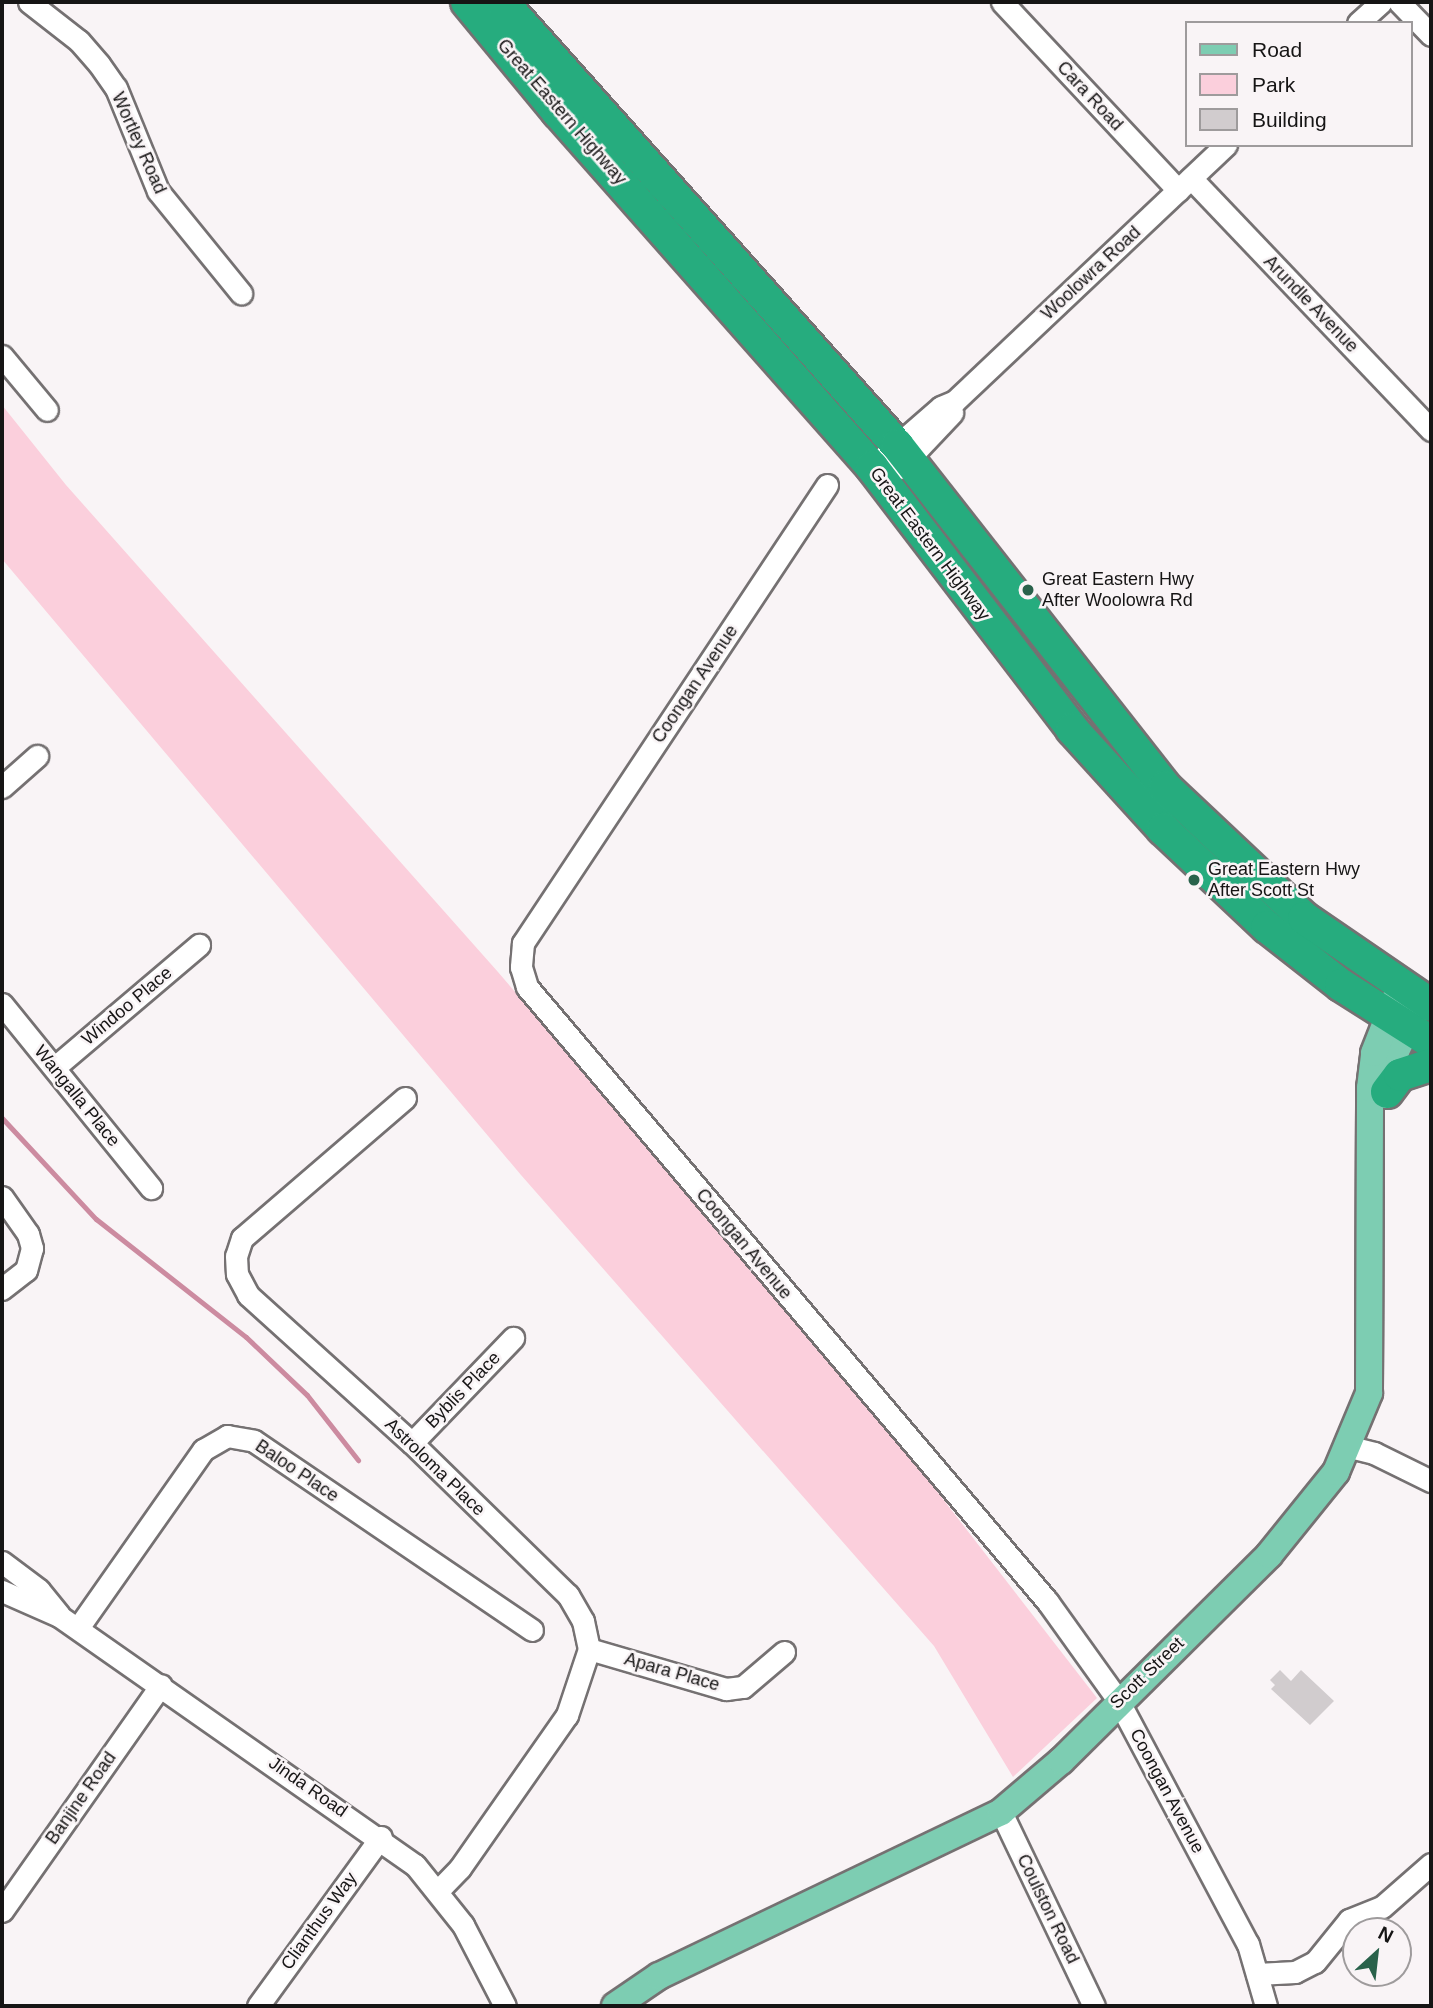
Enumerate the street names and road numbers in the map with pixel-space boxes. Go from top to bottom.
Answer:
street label: Great Eastern Highway [493,35,631,189]
street label: Cara Road [1052,57,1128,135]
street label: Wortley Road [107,89,171,197]
street label: Woolowra Road [1037,222,1145,324]
street label: Arundle Avenue [1259,251,1363,357]
street label: Great Eastern Highway [865,463,995,625]
street label: Coongan Avenue [647,620,743,748]
street label: Windoo Place [78,962,176,1050]
street label: Wangalla Place [29,1041,125,1151]
street label: Coongan Avenue [691,1184,797,1304]
street label: Byblis Place [421,1347,505,1433]
street label: Astroloma Place [380,1414,490,1520]
street label: Baloo Place [251,1435,343,1507]
street label: Scott Street [1106,1633,1188,1713]
street label: Apara Place [622,1648,722,1696]
street label: Coongan Avenue [1125,1725,1209,1857]
street label: Banjine Road [41,1748,121,1848]
street label: Jinda Road [265,1752,351,1822]
street label: Coulston Road [1012,1851,1084,1967]
street label: Clianthus Way [276,1868,362,1974]

